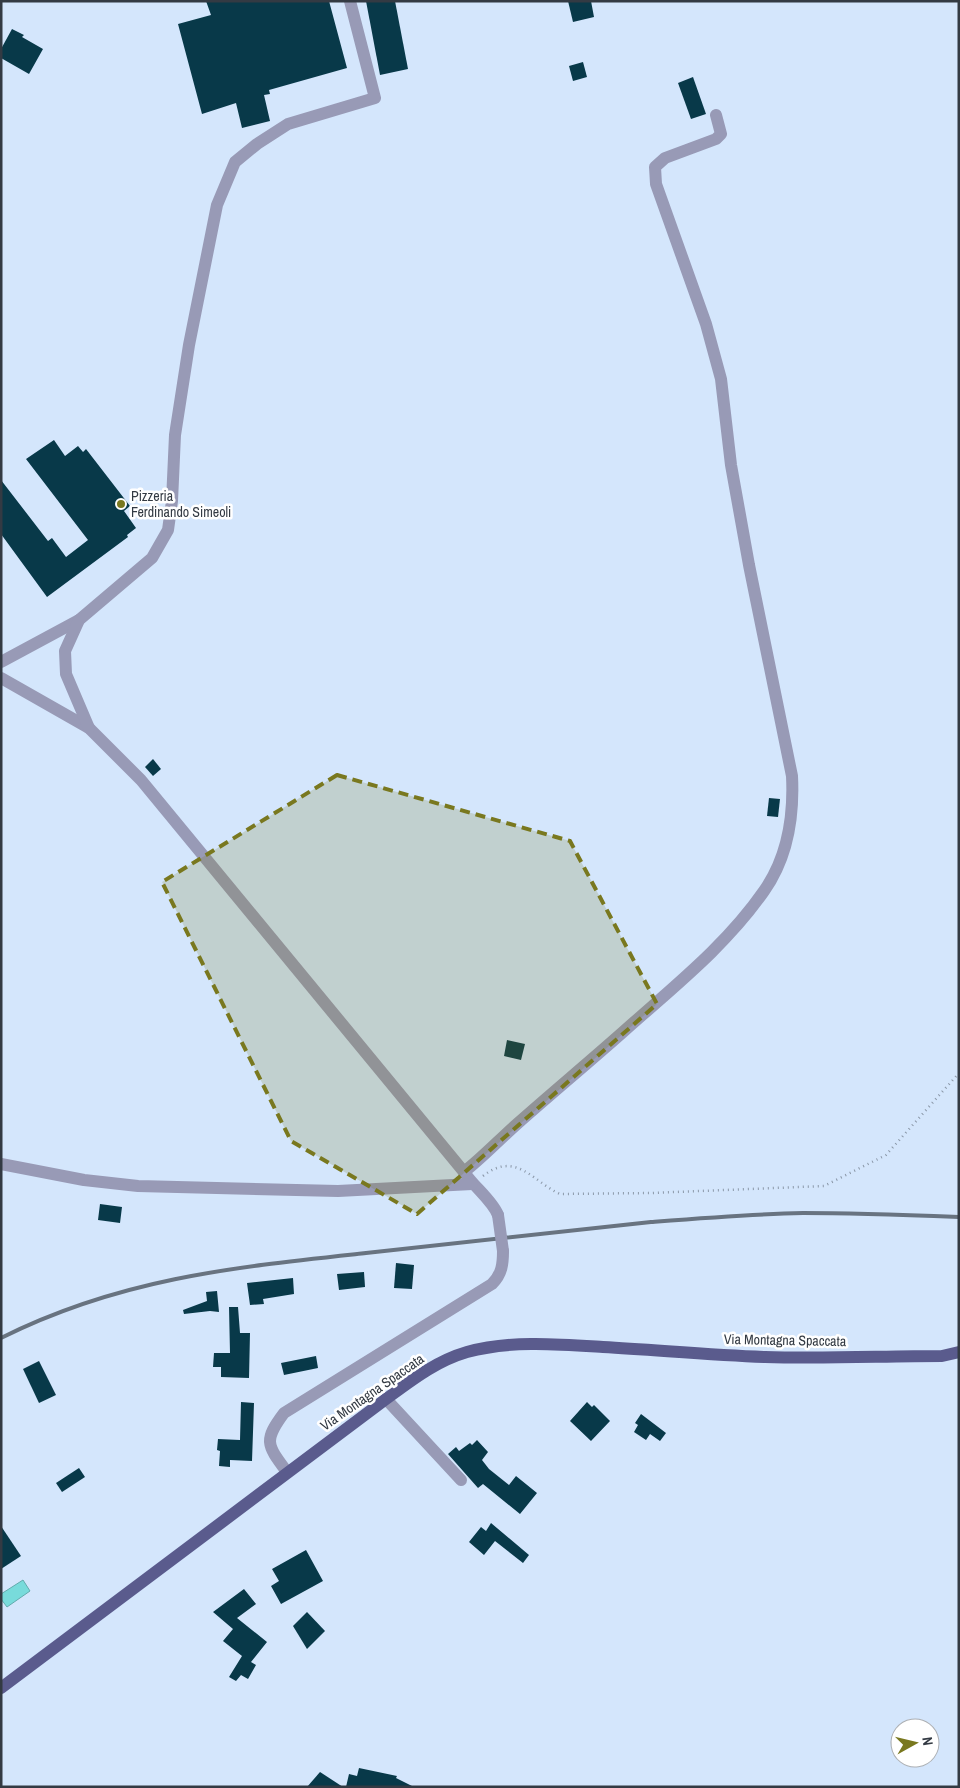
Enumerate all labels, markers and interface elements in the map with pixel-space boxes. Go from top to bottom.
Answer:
place label: Pizzeria Ferdinando Simeoli [131,487,231,521]
marker: Pizzeria Ferdinando Simeoli [115,498,127,510]
street label: Via Montagna Spaccata [724,1330,847,1350]
street label: Via Montagna Spaccata [317,1349,428,1434]
north arrow [890,1718,940,1768]
text: N [918,1736,937,1747]

